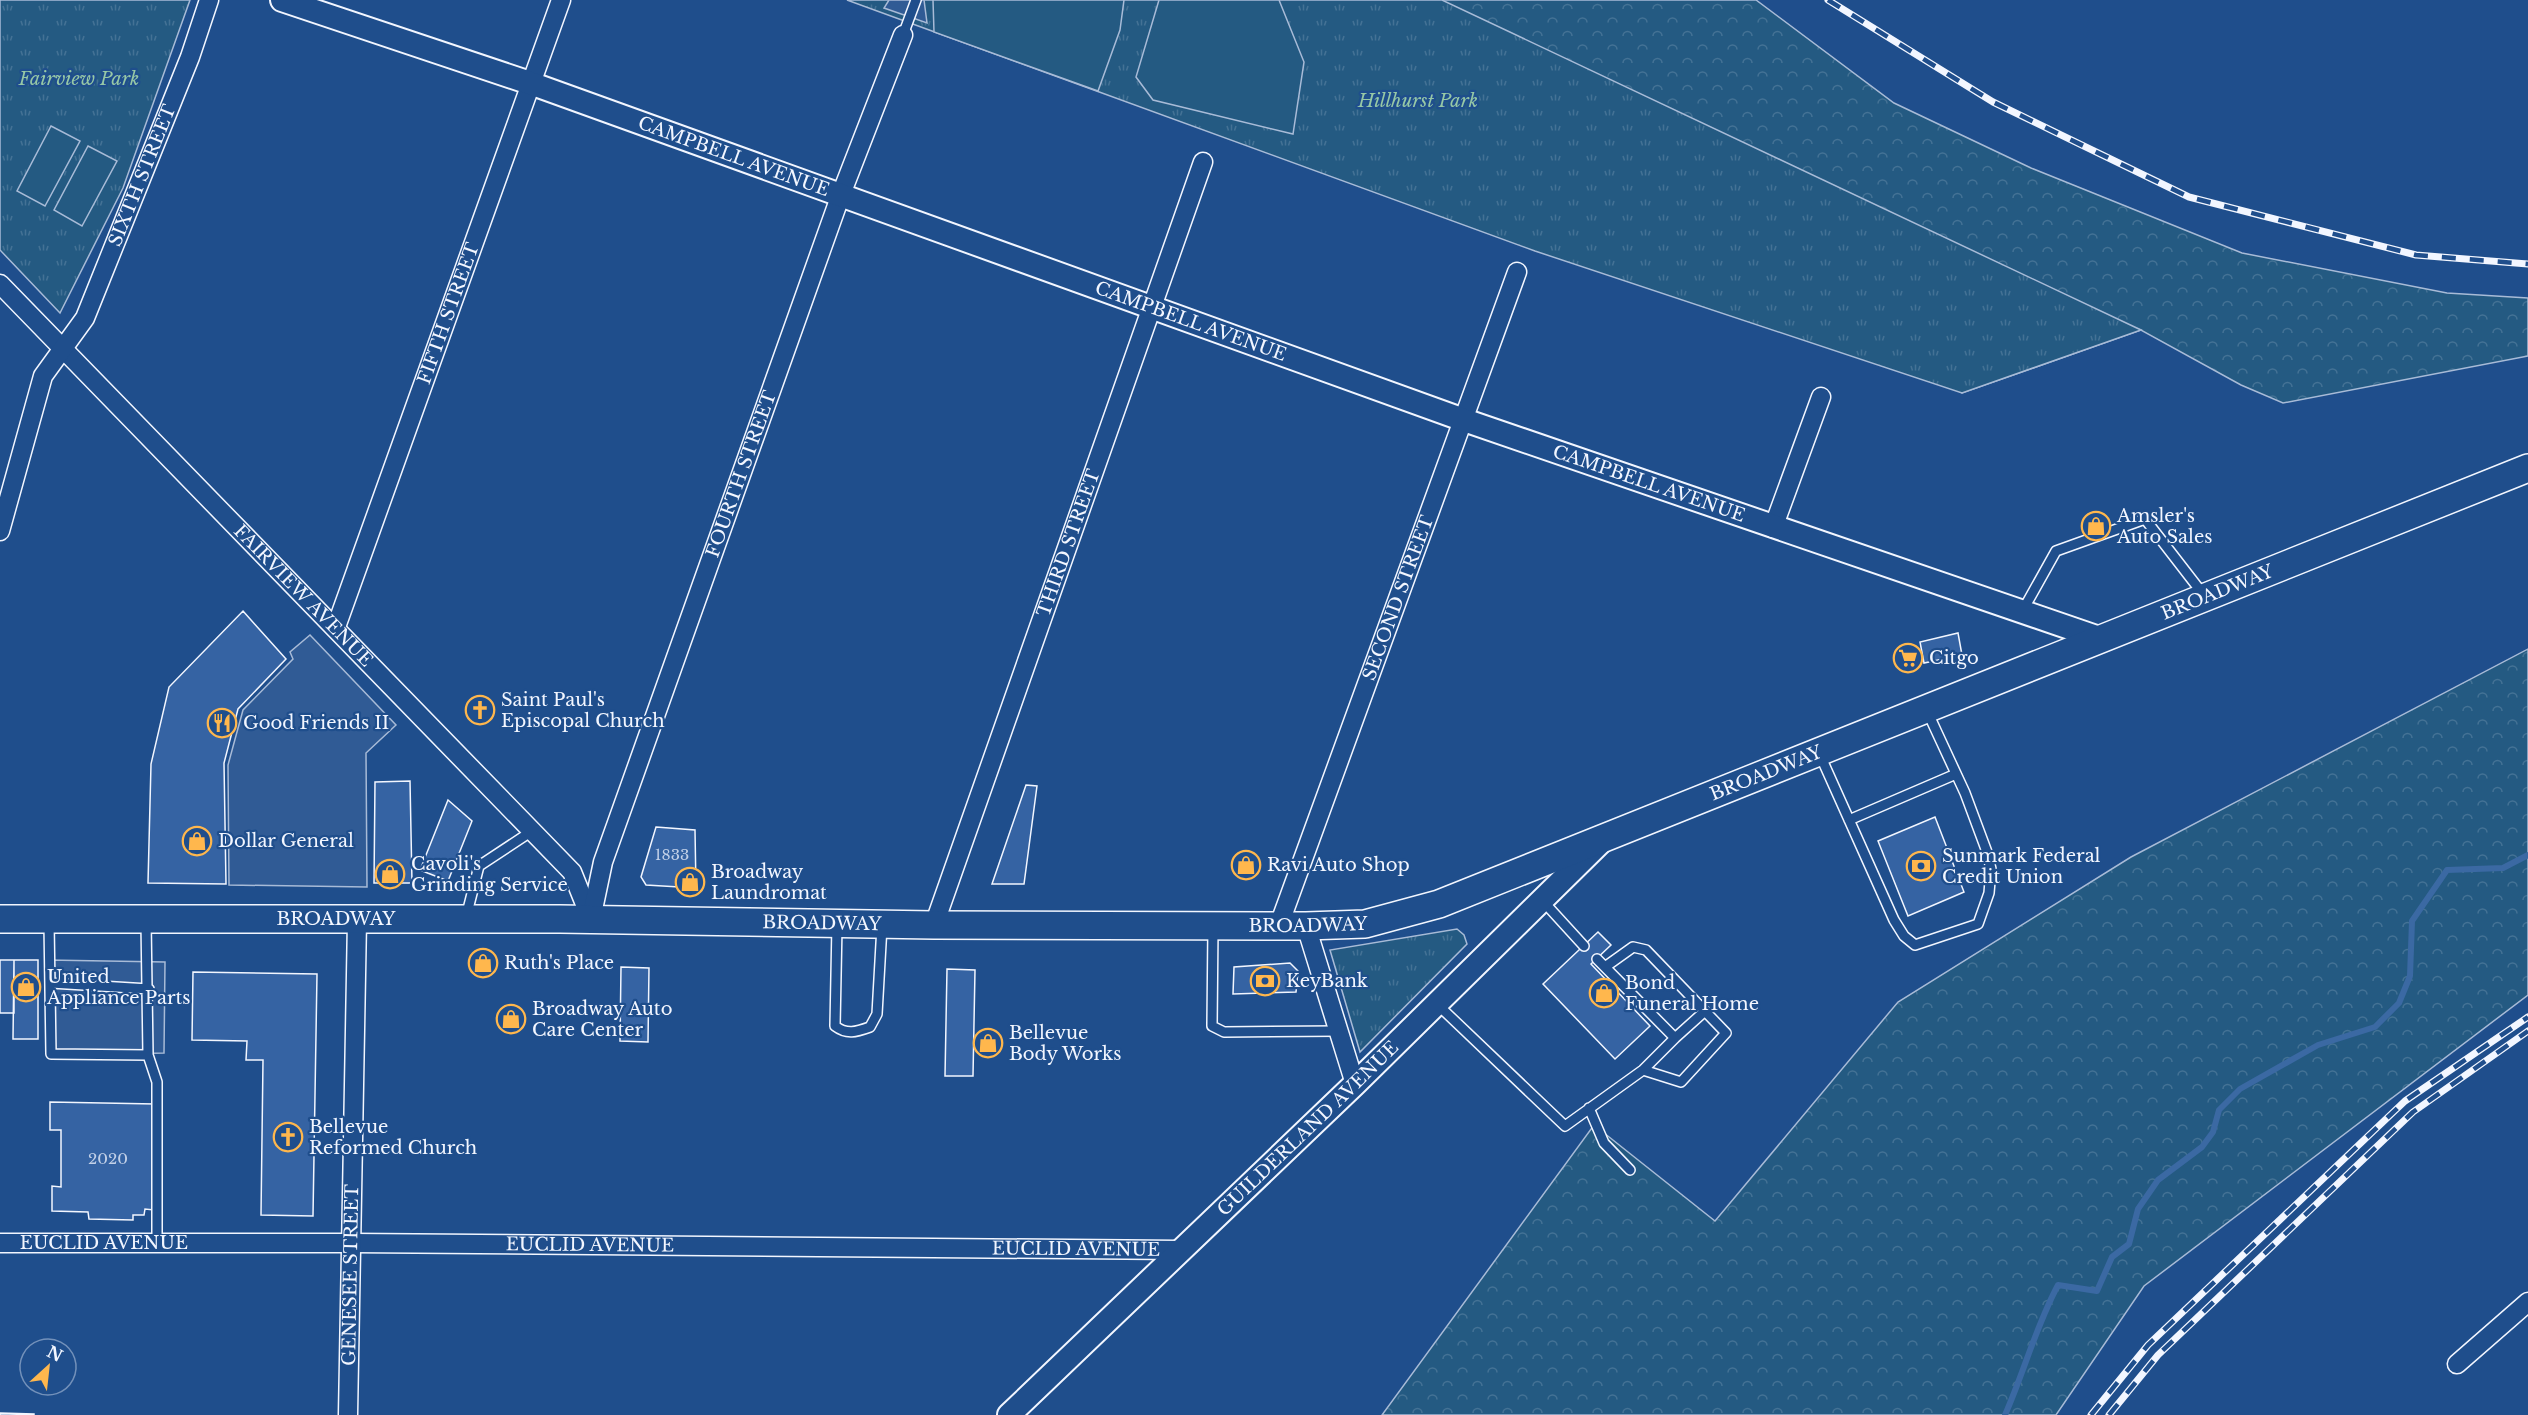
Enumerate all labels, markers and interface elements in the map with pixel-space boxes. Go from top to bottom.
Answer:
park label: Fairview Park [18,68,139,90]
park label: Hillhurst Park [1357,90,1478,112]
street label: SIXTH STREET [104,101,181,250]
street label: CAMPBELL AVENUE [635,112,832,201]
street label: FIFTH STREET [413,239,484,387]
street label: CAMPBELL AVENUE [1092,277,1289,366]
street label: FOURTH STREET [701,387,781,560]
street label: CAMPBELL AVENUE [1550,440,1748,527]
street label: THIRD STREET [1033,466,1105,620]
place label: Amsler's Auto Sales [2116,505,2212,548]
shop icon: Amsler's Auto Sales [2080,510,2112,542]
street label: SECOND STREET [1358,512,1438,684]
street label: FAIRVIEW AVENUE [229,520,377,671]
street label: BROADWAY [2158,560,2277,625]
supermarket icon: Citgo [1892,642,1924,674]
place label: Citgo [1929,647,1979,669]
place label: Saint Paul's Episcopal Church [501,689,665,732]
church icon: Saint Paul's Episcopal Church [464,694,496,726]
restaurant icon: Good Friends II [206,707,238,739]
place label: Good Friends II [243,712,389,734]
street label: BROADWAY [1707,740,1826,805]
shop icon: Dollar General [181,825,213,857]
place label: Dollar General [218,830,354,852]
house number: 1833 [655,845,689,864]
place label: Sunmark Federal Credit Union [1942,845,2101,888]
shop icon: Ravi Auto Shop [1230,849,1262,881]
bank icon: Sunmark Federal Credit Union [1905,850,1937,882]
place label: Cavoli's Grinding Service [411,853,568,896]
place label: Ravi Auto Shop [1267,854,1410,876]
shop icon: Cavoli's Grinding Service [374,858,406,890]
place label: Broadway Laundromat [711,861,827,904]
shop icon: Broadway Laundromat [674,866,706,898]
street label: BROADWAY [276,908,396,930]
street label: BROADWAY [762,911,882,935]
street label: BROADWAY [1248,913,1369,937]
shop icon: Ruth's Place [467,947,499,979]
place label: Ruth's Place [504,952,614,974]
bank icon: KeyBank [1249,965,1281,997]
place label: United Appliance Parts [46,966,191,1009]
place label: KeyBank [1286,970,1368,992]
shop icon: United Appliance Parts [10,971,42,1003]
place label: Bond Funeral Home [1625,972,1759,1015]
shop icon: Bond Funeral Home [1588,977,1620,1009]
place label: Broadway Auto Care Center [532,998,672,1041]
shop icon: Broadway Auto Care Center [495,1003,527,1035]
place label: Bellevue Body Works [1009,1022,1121,1065]
shop icon: Bellevue Body Works [972,1027,1004,1059]
street label: GUILDERLAND AVENUE [1213,1036,1403,1221]
place label: Bellevue Reformed Church [309,1116,477,1159]
church icon: Bellevue Reformed Church [272,1121,304,1153]
house number: 2020 [88,1149,128,1168]
street label: GENESEE STREET [338,1183,363,1366]
street label: EUCLID AVENUE [20,1232,188,1254]
street label: EUCLID AVENUE [506,1233,674,1257]
street label: EUCLID AVENUE [992,1237,1160,1261]
north arrow [18,1337,78,1397]
text: N [44,1341,66,1366]

